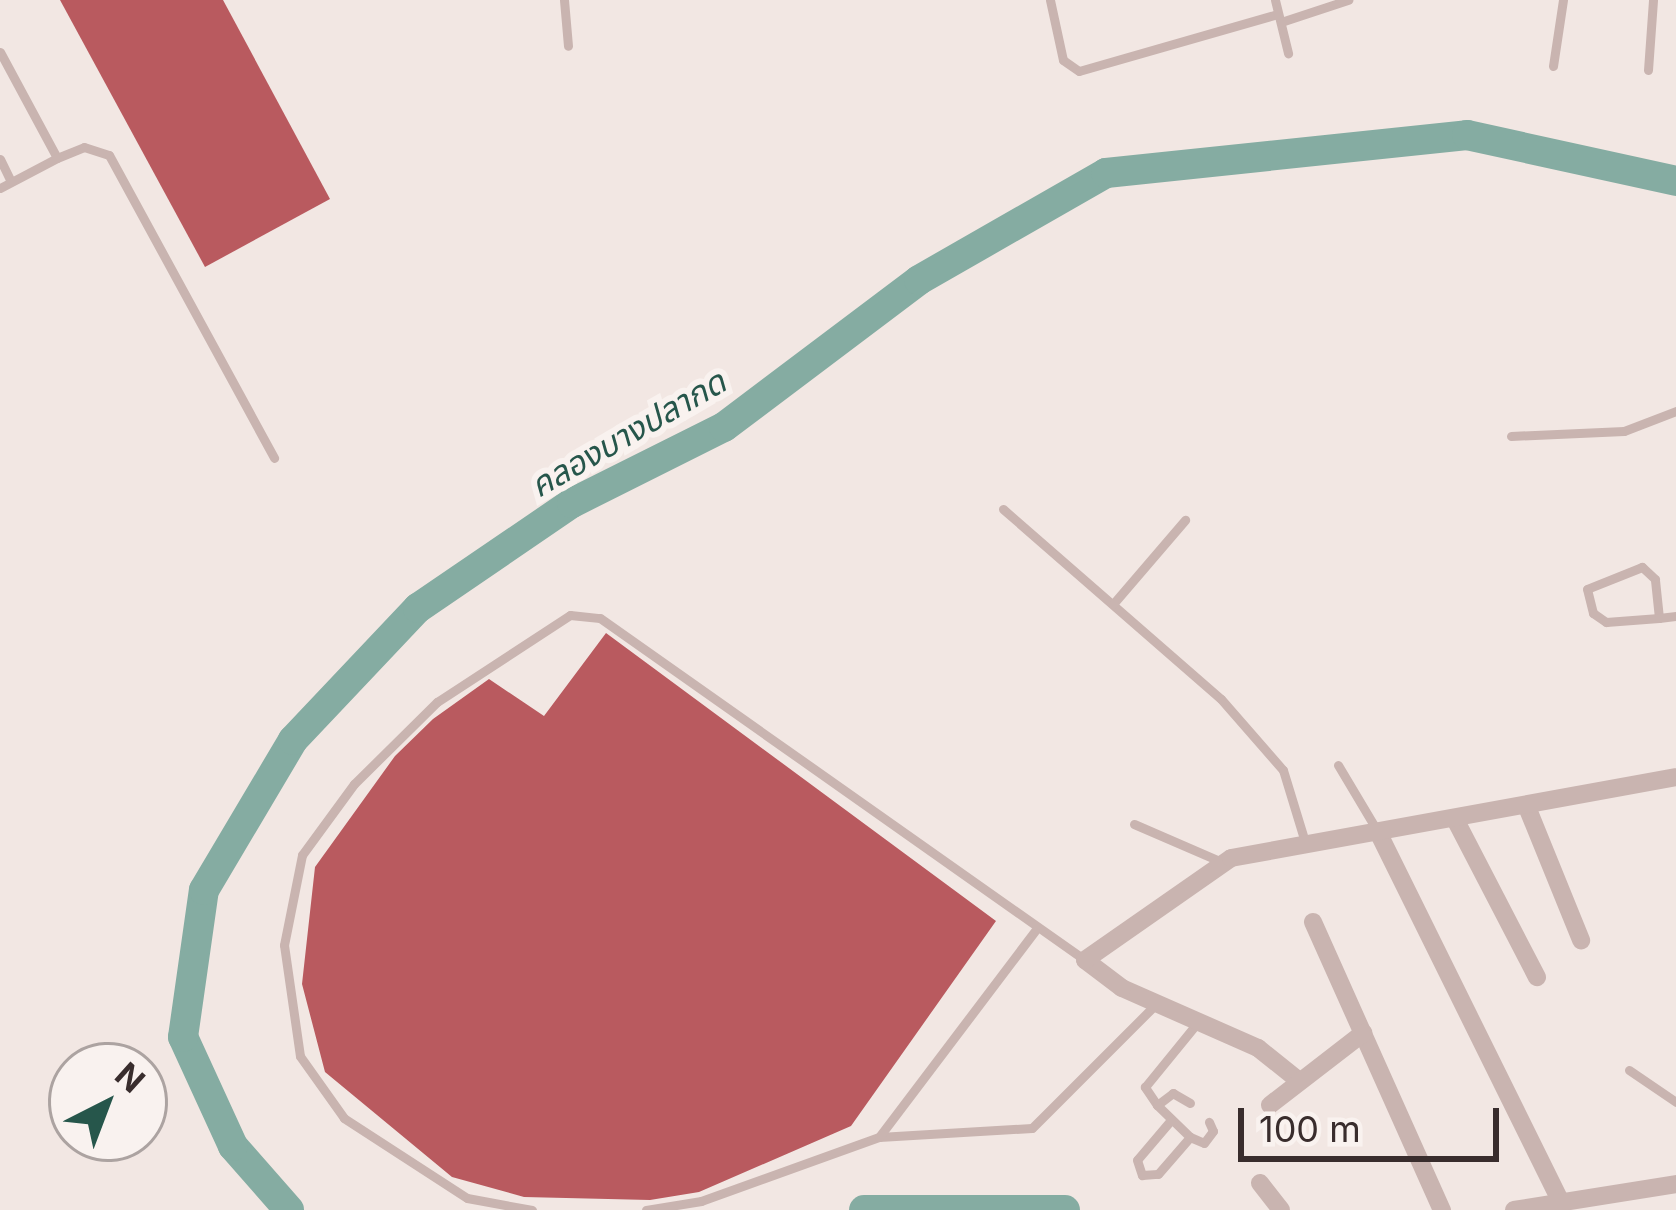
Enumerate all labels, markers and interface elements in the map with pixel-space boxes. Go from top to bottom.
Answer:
water label: คลองบางปลากด [523,362,733,506]
north arrow [48,1042,168,1162]
text: N [107,1054,153,1101]
scale bar [1244,1084,1505,1158]
text: 100 m [1259,1107,1361,1151]

